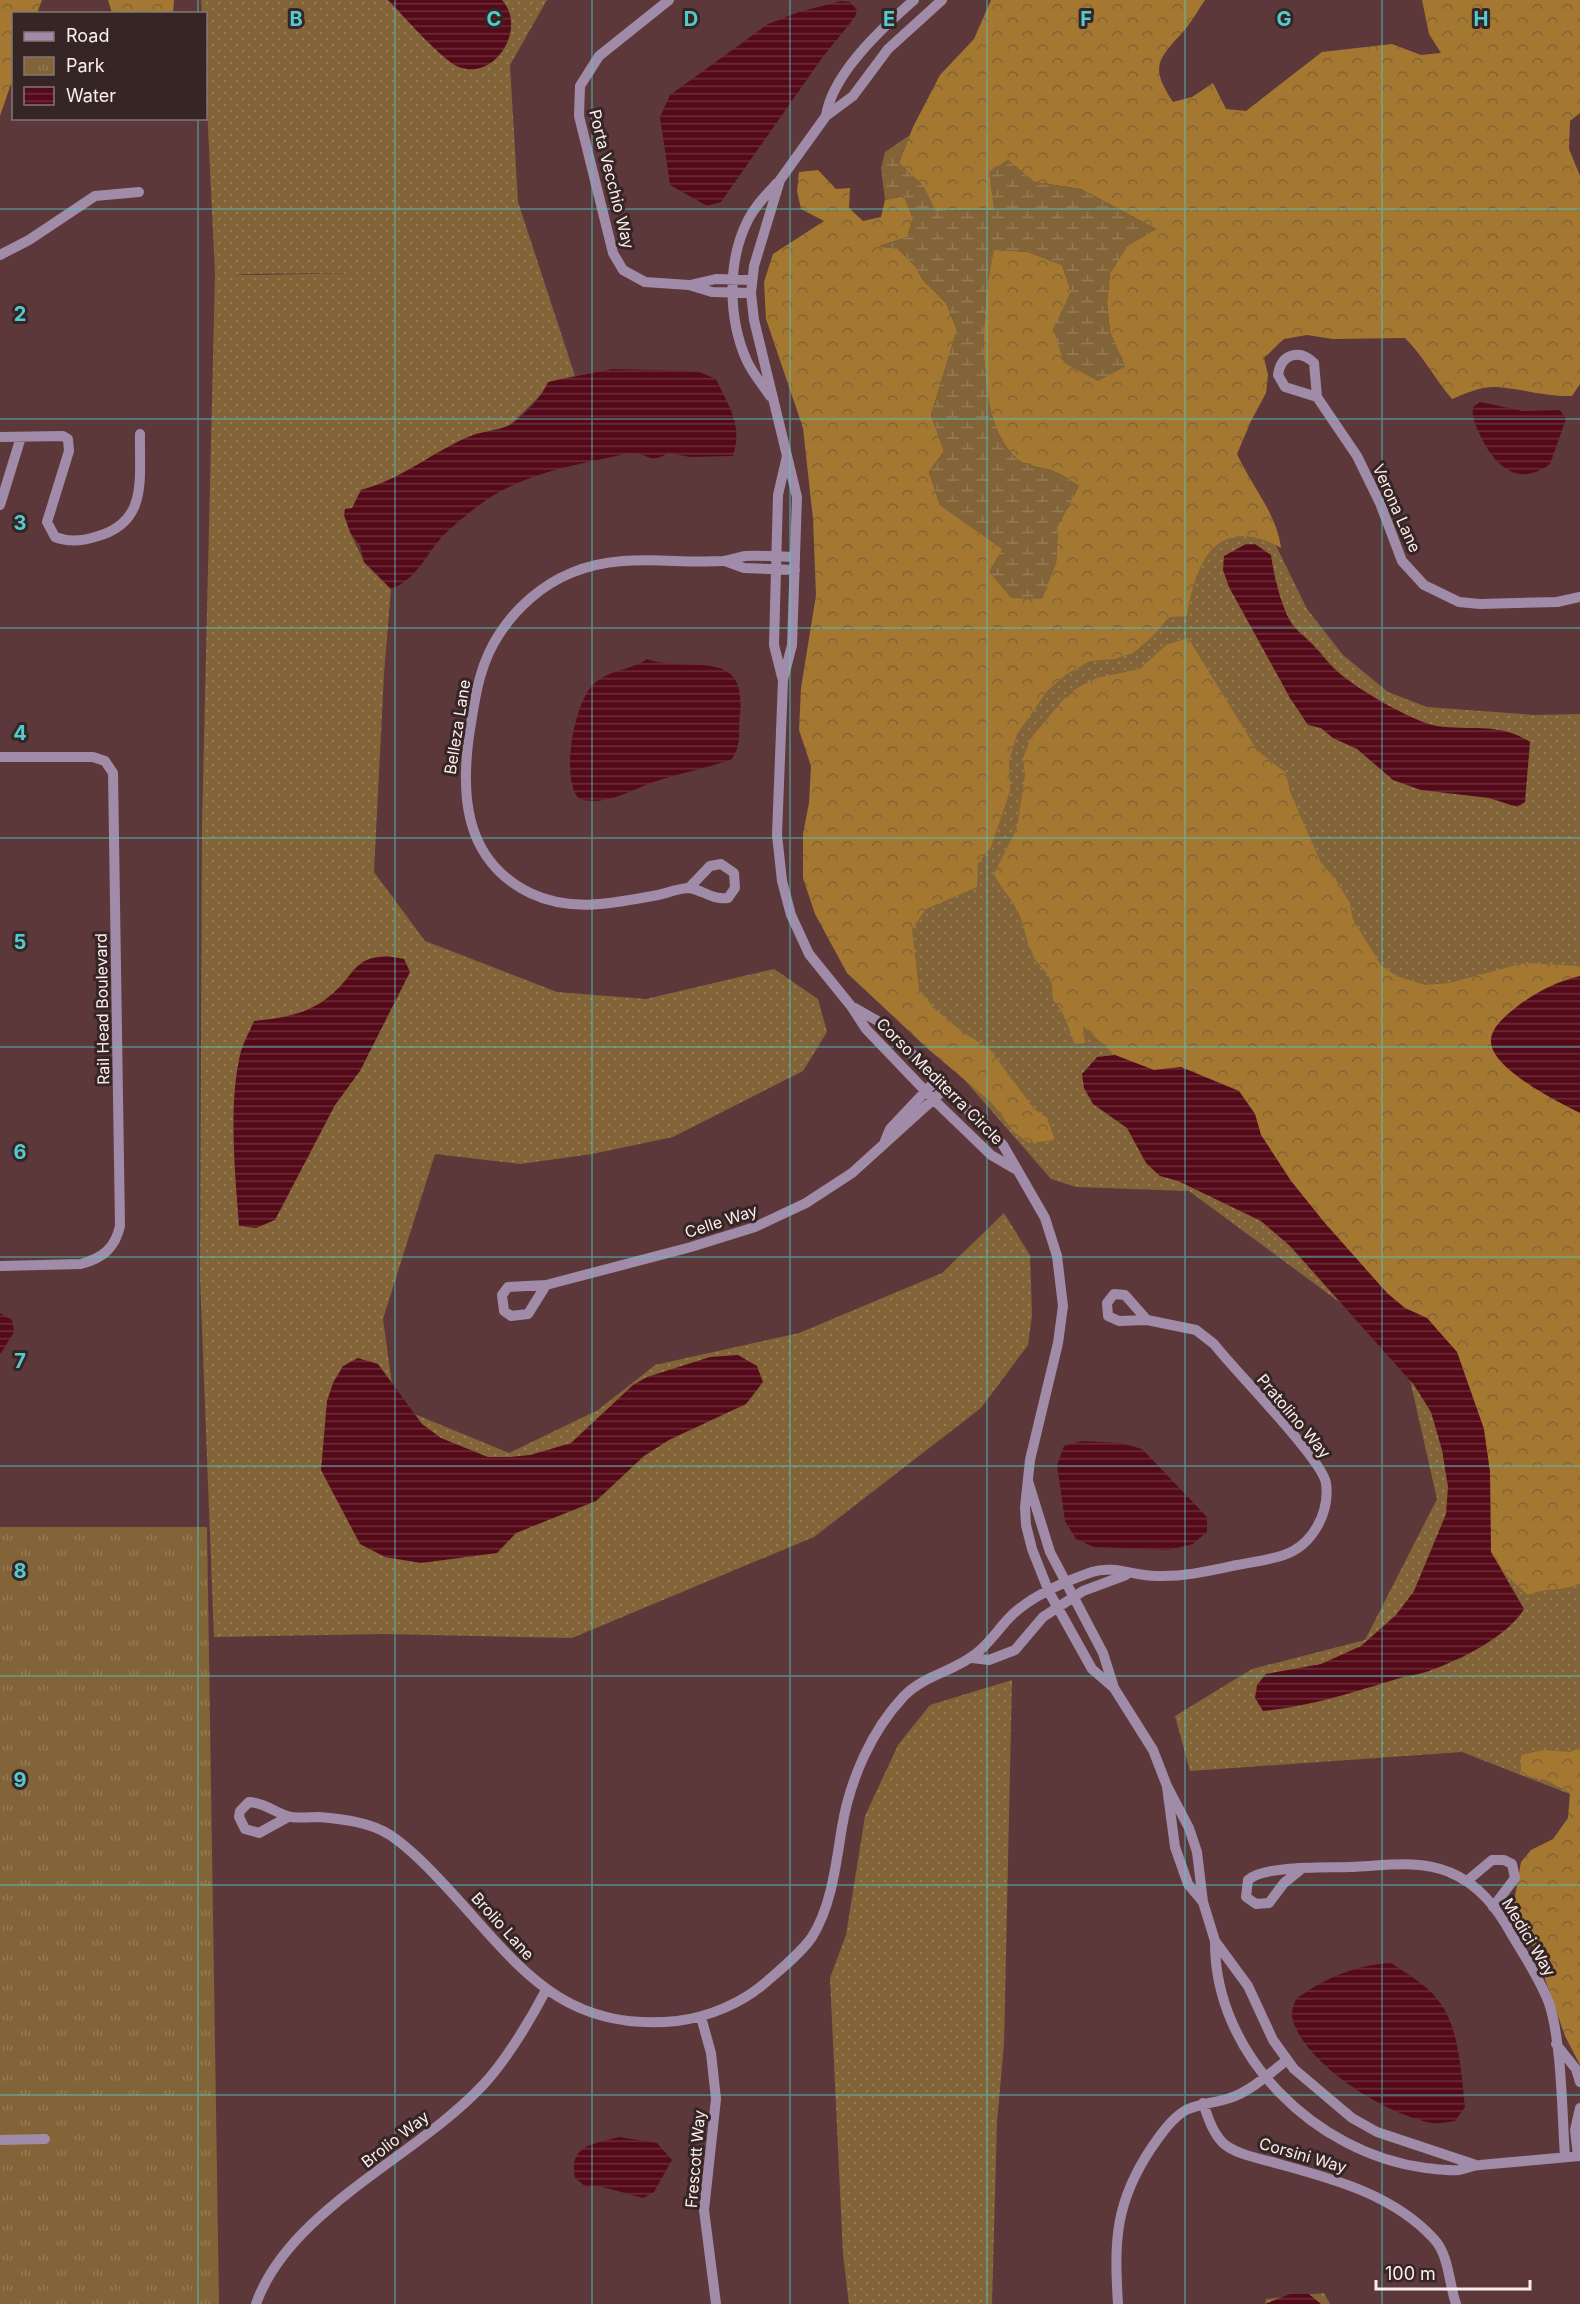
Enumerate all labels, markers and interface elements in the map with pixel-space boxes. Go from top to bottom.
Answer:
text: B [289,7,303,31]
text: C [487,7,501,31]
text: D [684,7,698,31]
text: E [883,7,895,31]
text: F [1080,7,1092,31]
text: G [1276,7,1292,31]
text: H [1474,7,1488,31]
legend [12,12,207,120]
text: Road [66,25,109,46]
text: Park [66,55,105,76]
text: Water [66,85,116,106]
street label: Porta Vecchio Way [585,107,639,251]
text: 2 [14,302,26,326]
street label: Verona Lane [1369,461,1425,555]
text: 3 [14,511,26,535]
street label: Belleza Lane [440,678,474,776]
text: 4 [13,721,27,745]
text: 5 [14,930,26,954]
street label: Rail Head Boulevard [91,933,113,1085]
street label: Corso Mediterra Circle [872,1013,1008,1149]
text: 6 [14,1140,27,1164]
street label: Celle Way [682,1200,760,1242]
text: 7 [14,1349,26,1373]
street label: Pratolino Way [1253,1370,1335,1462]
text: 8 [13,1559,27,1583]
text: 9 [14,1768,27,1792]
street label: Brolio Lane [467,1888,539,1964]
street label: Medici Way [1498,1894,1560,1980]
street label: Brolio Way [357,2106,433,2172]
street label: Frescott Way [681,2109,709,2209]
street label: Corsini Way [1257,2133,1349,2177]
scale bar [1376,2253,1530,2291]
text: 100 m [1385,2263,1436,2284]

